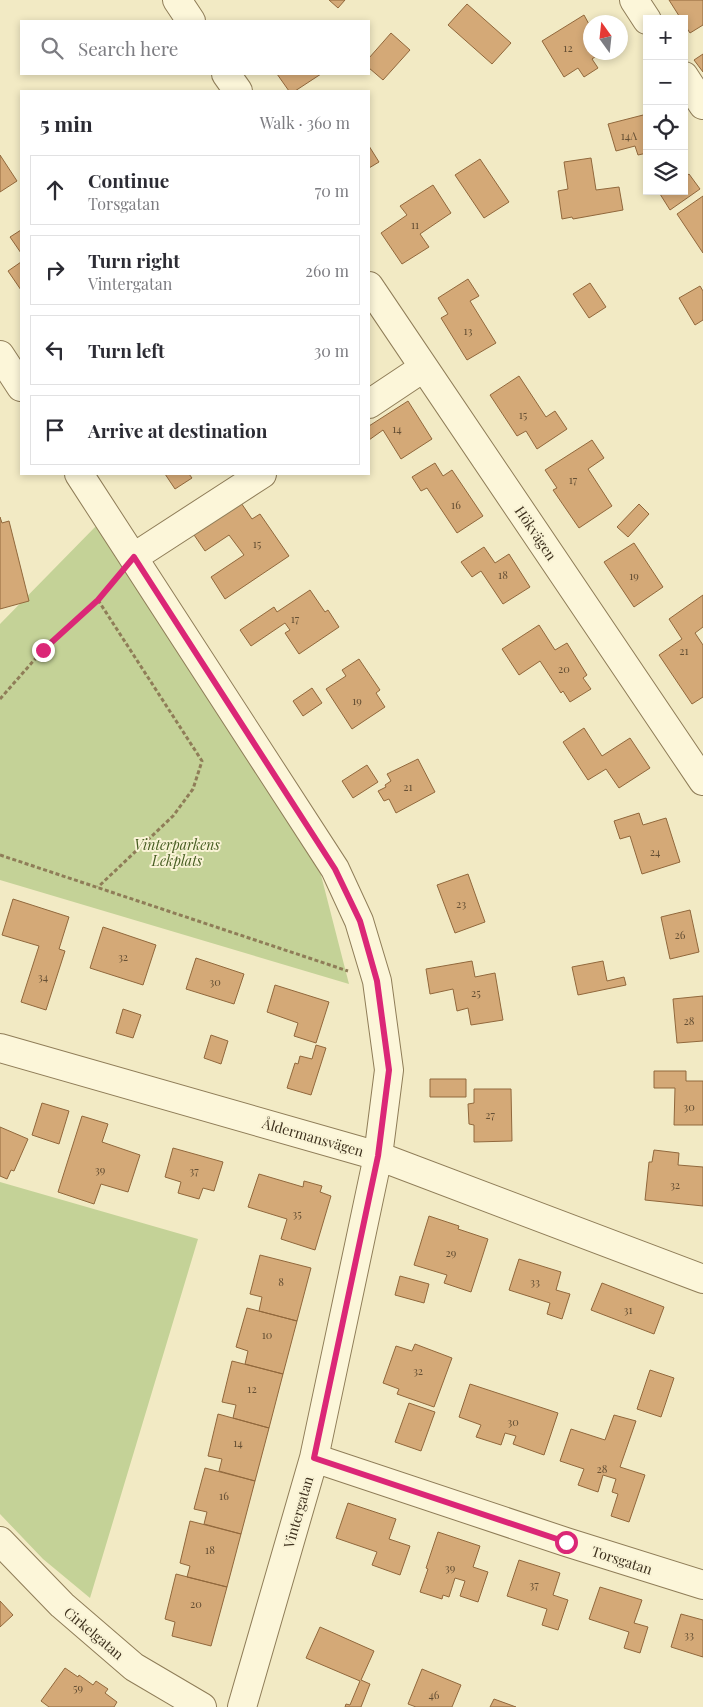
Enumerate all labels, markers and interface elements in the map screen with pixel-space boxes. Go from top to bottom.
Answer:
north arrow [583,15,628,60]
map controls [643,15,688,195]
button: + [643,15,688,60]
search box [20,20,370,75]
icon: search [38,34,66,62]
text: Search here [78,35,178,61]
house number: 12 [563,40,573,55]
button: − [643,60,688,105]
button: locate [643,105,688,150]
text: 5 min [40,109,93,137]
text: Walk · 360 m [260,112,350,133]
house number: 14A [621,128,637,143]
button: layers [643,150,688,195]
text: Continue [88,167,169,193]
icon: ahead [41,176,69,204]
text: 70 m [315,180,349,201]
text: Torsgatan [88,193,160,214]
house number: 11 [411,217,419,232]
text: Turn right [88,247,180,273]
icon: right [41,256,69,284]
text: 260 m [305,260,349,281]
text: Vintergatan [88,273,172,294]
house number: 13 [464,323,472,338]
icon: left [41,336,69,364]
text: Turn left [88,337,165,363]
text: 30 m [314,340,349,361]
house number: 15 [519,407,528,422]
icon: arrive [41,416,69,444]
text: Arrive at destination [88,417,268,443]
house number: 14 [392,421,402,436]
house number: 17 [569,472,578,487]
house number: 16 [451,497,461,512]
street label: Hökvägen [511,502,562,565]
house number: 15 [253,536,262,551]
house number: 18 [498,567,508,582]
house number: 19 [629,568,639,583]
house number: 17 [291,611,300,626]
route end [32,639,55,662]
house number: 21 [679,643,689,658]
house number: 20 [558,661,570,676]
house number: 19 [352,693,362,708]
house number: 21 [403,779,413,794]
park label: Vinterparkens Lekplats [134,835,220,870]
house number: 24 [650,844,661,859]
house number: 23 [456,896,466,911]
house number: 26 [675,927,686,942]
house number: 32 [118,949,128,964]
house number: 34 [38,969,49,984]
house number: 30 [209,974,221,989]
house number: 25 [471,985,481,1000]
house number: 28 [684,1013,695,1028]
house number: 30 [683,1099,695,1114]
house number: 27 [485,1107,495,1122]
street label: Åldermansvägen [259,1113,366,1161]
house number: 39 [95,1162,106,1177]
house number: 37 [189,1163,199,1178]
house number: 32 [670,1177,680,1192]
house number: 35 [292,1206,302,1221]
house number: 29 [446,1245,457,1260]
house number: 8 [278,1274,284,1289]
house number: 33 [530,1274,540,1289]
house number: 31 [623,1302,633,1317]
house number: 10 [262,1327,273,1342]
house number: 32 [413,1363,423,1378]
house number: 12 [247,1381,257,1396]
house number: 30 [507,1414,519,1429]
house number: 14 [233,1435,243,1450]
house number: 28 [597,1461,608,1476]
street label: Vintergatan [278,1473,317,1551]
house number: 16 [219,1488,229,1503]
route start [555,1531,578,1554]
street label: Torsgatan [589,1541,655,1579]
house number: 18 [205,1542,215,1557]
house number: 39 [445,1560,456,1575]
house number: 37 [529,1577,539,1592]
house number: 20 [190,1596,202,1611]
street label: Cirkelgatan [60,1602,128,1664]
house number: 33 [684,1627,694,1642]
house number: 59 [73,1680,83,1695]
house number: 46 [428,1687,440,1702]

